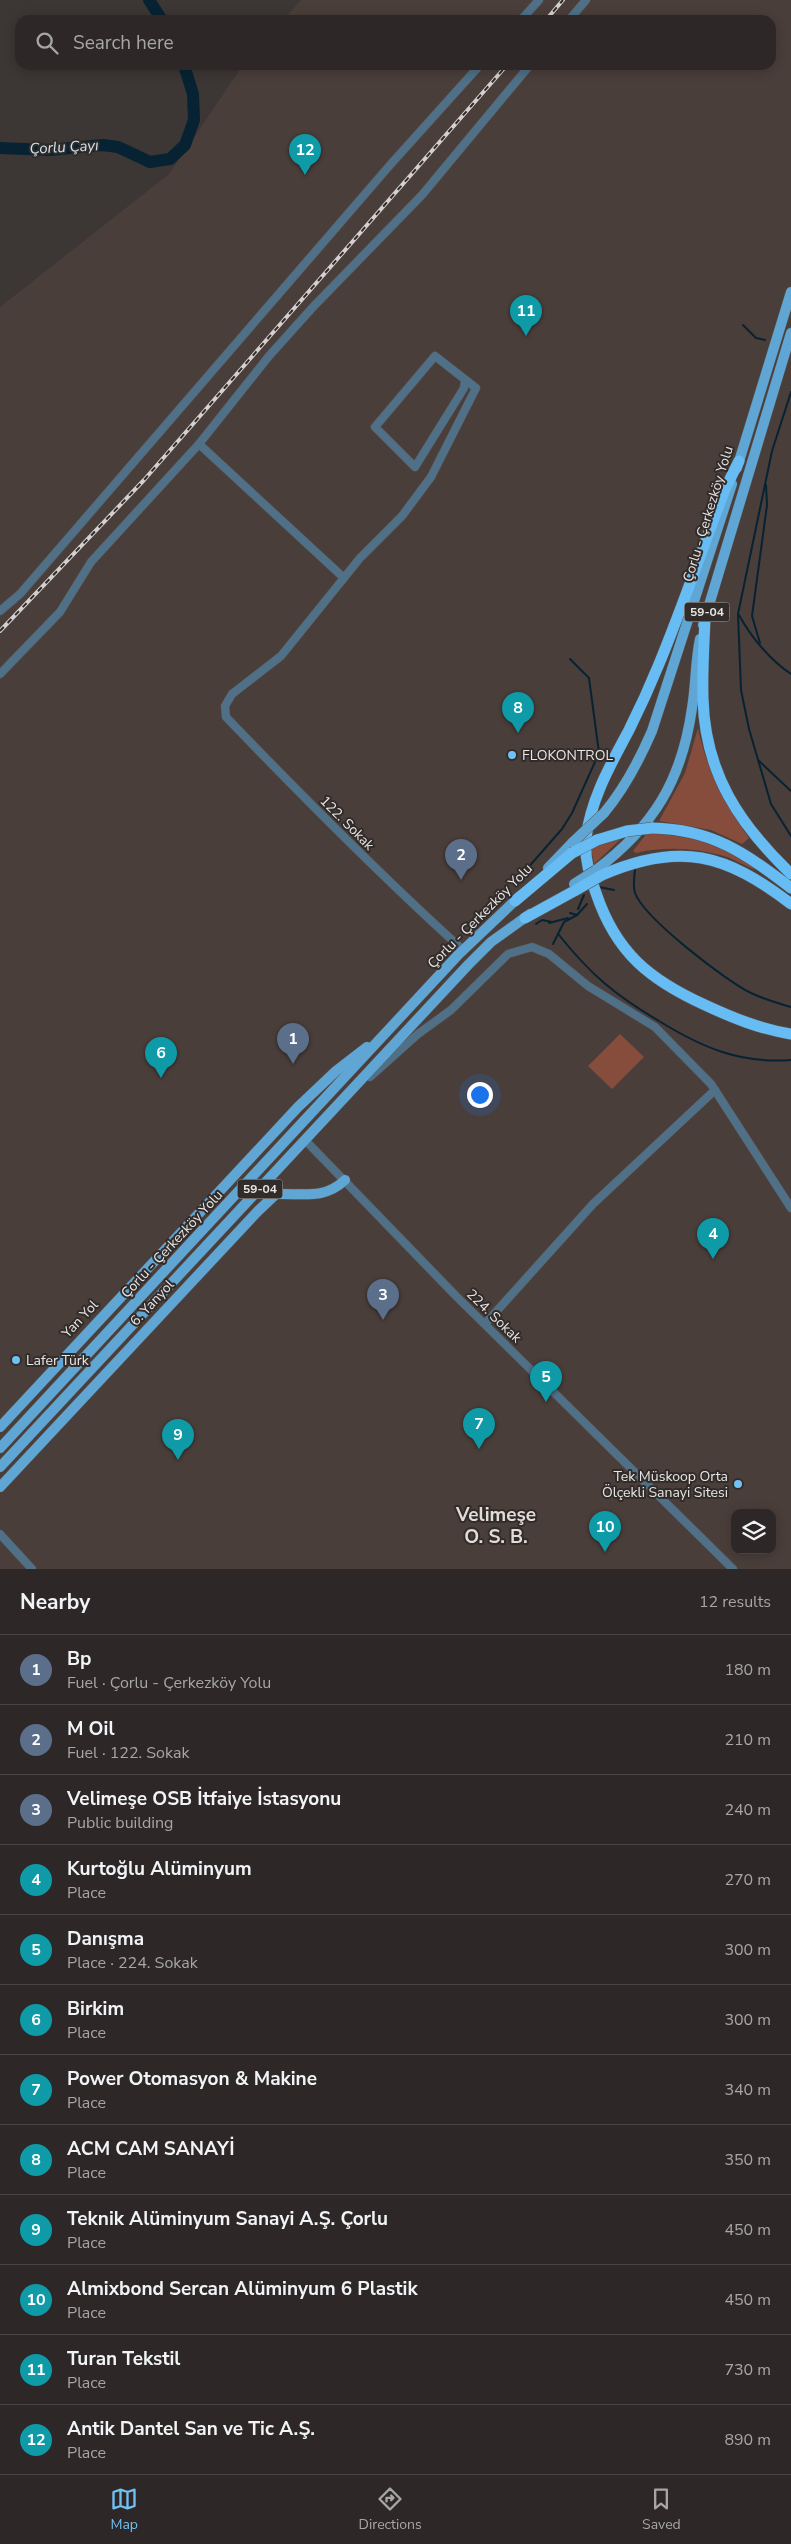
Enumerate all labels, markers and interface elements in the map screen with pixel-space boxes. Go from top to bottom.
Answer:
search box [15,15,776,70]
icon: search [33,29,61,57]
text: Search here [73,30,174,56]
pin: 12 [289,134,321,175]
water label: Çorlu Çayı [29,135,99,159]
pin: 11 [510,295,542,336]
street label: Çorlu - Çerkezköy Yolu [678,444,738,584]
road number: 59-04 [684,602,730,622]
pin: 8 [502,692,534,733]
place label: FLOKONTROL [522,746,613,765]
marker: FLOKONTROL [506,749,518,761]
street label: 122. Sokak [316,792,379,855]
pin: 2 [445,839,477,880]
street label: Çorlu - Çerkezköy Yolu [423,859,537,973]
pin: 1 [277,1023,309,1064]
pin: 6 [145,1037,177,1078]
your location [467,1082,493,1108]
road number: 59-04 [238,1180,282,1198]
street label: Çorlu - Çerkezköy Yolu [117,1186,227,1302]
pin: 4 [697,1218,729,1259]
street label: 6. Yanyol [126,1275,179,1330]
pin: 3 [367,1279,399,1320]
street label: 224. Sokak [462,1285,526,1348]
street label: Yan Yol [57,1295,103,1343]
place label: Lafer Türk [26,1351,90,1370]
marker: Lafer Türk [10,1354,22,1366]
pin: 5 [530,1361,562,1402]
pin: 7 [463,1408,495,1449]
pin: 9 [162,1419,194,1460]
place label: Tek Müskoop Orta Ölçekli Sanayi Sitesi [602,1467,728,1502]
marker: Tek Müskoop Orta Ölçekli Sanayi Sitesi [732,1478,744,1490]
district label: Velimeşe O. S. B. [455,1502,536,1550]
map controls [731,1509,776,1554]
button: layers [731,1509,776,1554]
pin: 10 [589,1511,621,1552]
text: Nearby [20,1588,90,1616]
text: 12 results [699,1591,771,1613]
text: Bp [67,1646,91,1672]
text: 1 [31,1659,41,1681]
text: 180 m [724,1659,771,1681]
text: Fuel · Çorlu - Çerkezköy Yolu [67,1672,271,1694]
text: M Oil [67,1716,114,1742]
text: 2 [31,1729,41,1751]
text: 210 m [724,1729,771,1751]
text: Fuel · 122. Sokak [67,1742,189,1764]
text: Velimeşe OSB İtfaiye İstasyonu [67,1786,341,1812]
text: 3 [31,1799,41,1821]
text: 240 m [724,1799,771,1821]
text: Public building [67,1812,173,1834]
text: Kurtoğlu Alüminyum [67,1856,252,1882]
text: 4 [31,1869,41,1891]
text: 270 m [724,1869,771,1891]
text: Place [67,1882,106,1904]
text: Danışma [67,1926,144,1952]
text: 5 [31,1939,41,1961]
text: 300 m [724,1939,771,1961]
text: Place · 224. Sokak [67,1952,198,1974]
text: Birkim [67,1996,124,2022]
text: 6 [31,2009,41,2031]
text: 300 m [724,2009,771,2031]
text: Place [67,2022,106,2044]
text: Power Otomasyon & Makine [67,2066,317,2092]
text: 7 [31,2079,41,2101]
text: 340 m [724,2079,771,2101]
text: Place [67,2092,106,2114]
text: ACM CAM SANAYİ [67,2136,235,2162]
text: 8 [31,2149,41,2171]
text: 350 m [724,2149,771,2171]
text: Place [67,2162,106,2184]
text: Teknik Alüminyum Sanayi A.Ş. Çorlu [67,2206,388,2232]
text: 9 [31,2219,41,2241]
text: 450 m [724,2219,771,2241]
text: Place [67,2232,106,2254]
text: Almixbond Sercan Alüminyum 6 Plastik [67,2276,418,2302]
text: 10 [26,2289,46,2311]
text: 450 m [724,2289,771,2311]
text: Place [67,2302,106,2324]
text: Turan Tekstil [67,2346,180,2372]
text: 11 [26,2359,46,2381]
text: 730 m [724,2359,771,2381]
text: Place [67,2372,106,2394]
text: Antik Dantel San ve Tic A.Ş. [67,2416,315,2442]
text: 12 [26,2429,46,2451]
text: 890 m [724,2429,771,2451]
text: Place [67,2442,106,2464]
tab: Map [110,2485,138,2534]
tab: Directions [359,2485,422,2534]
tab: Saved [642,2485,681,2534]

